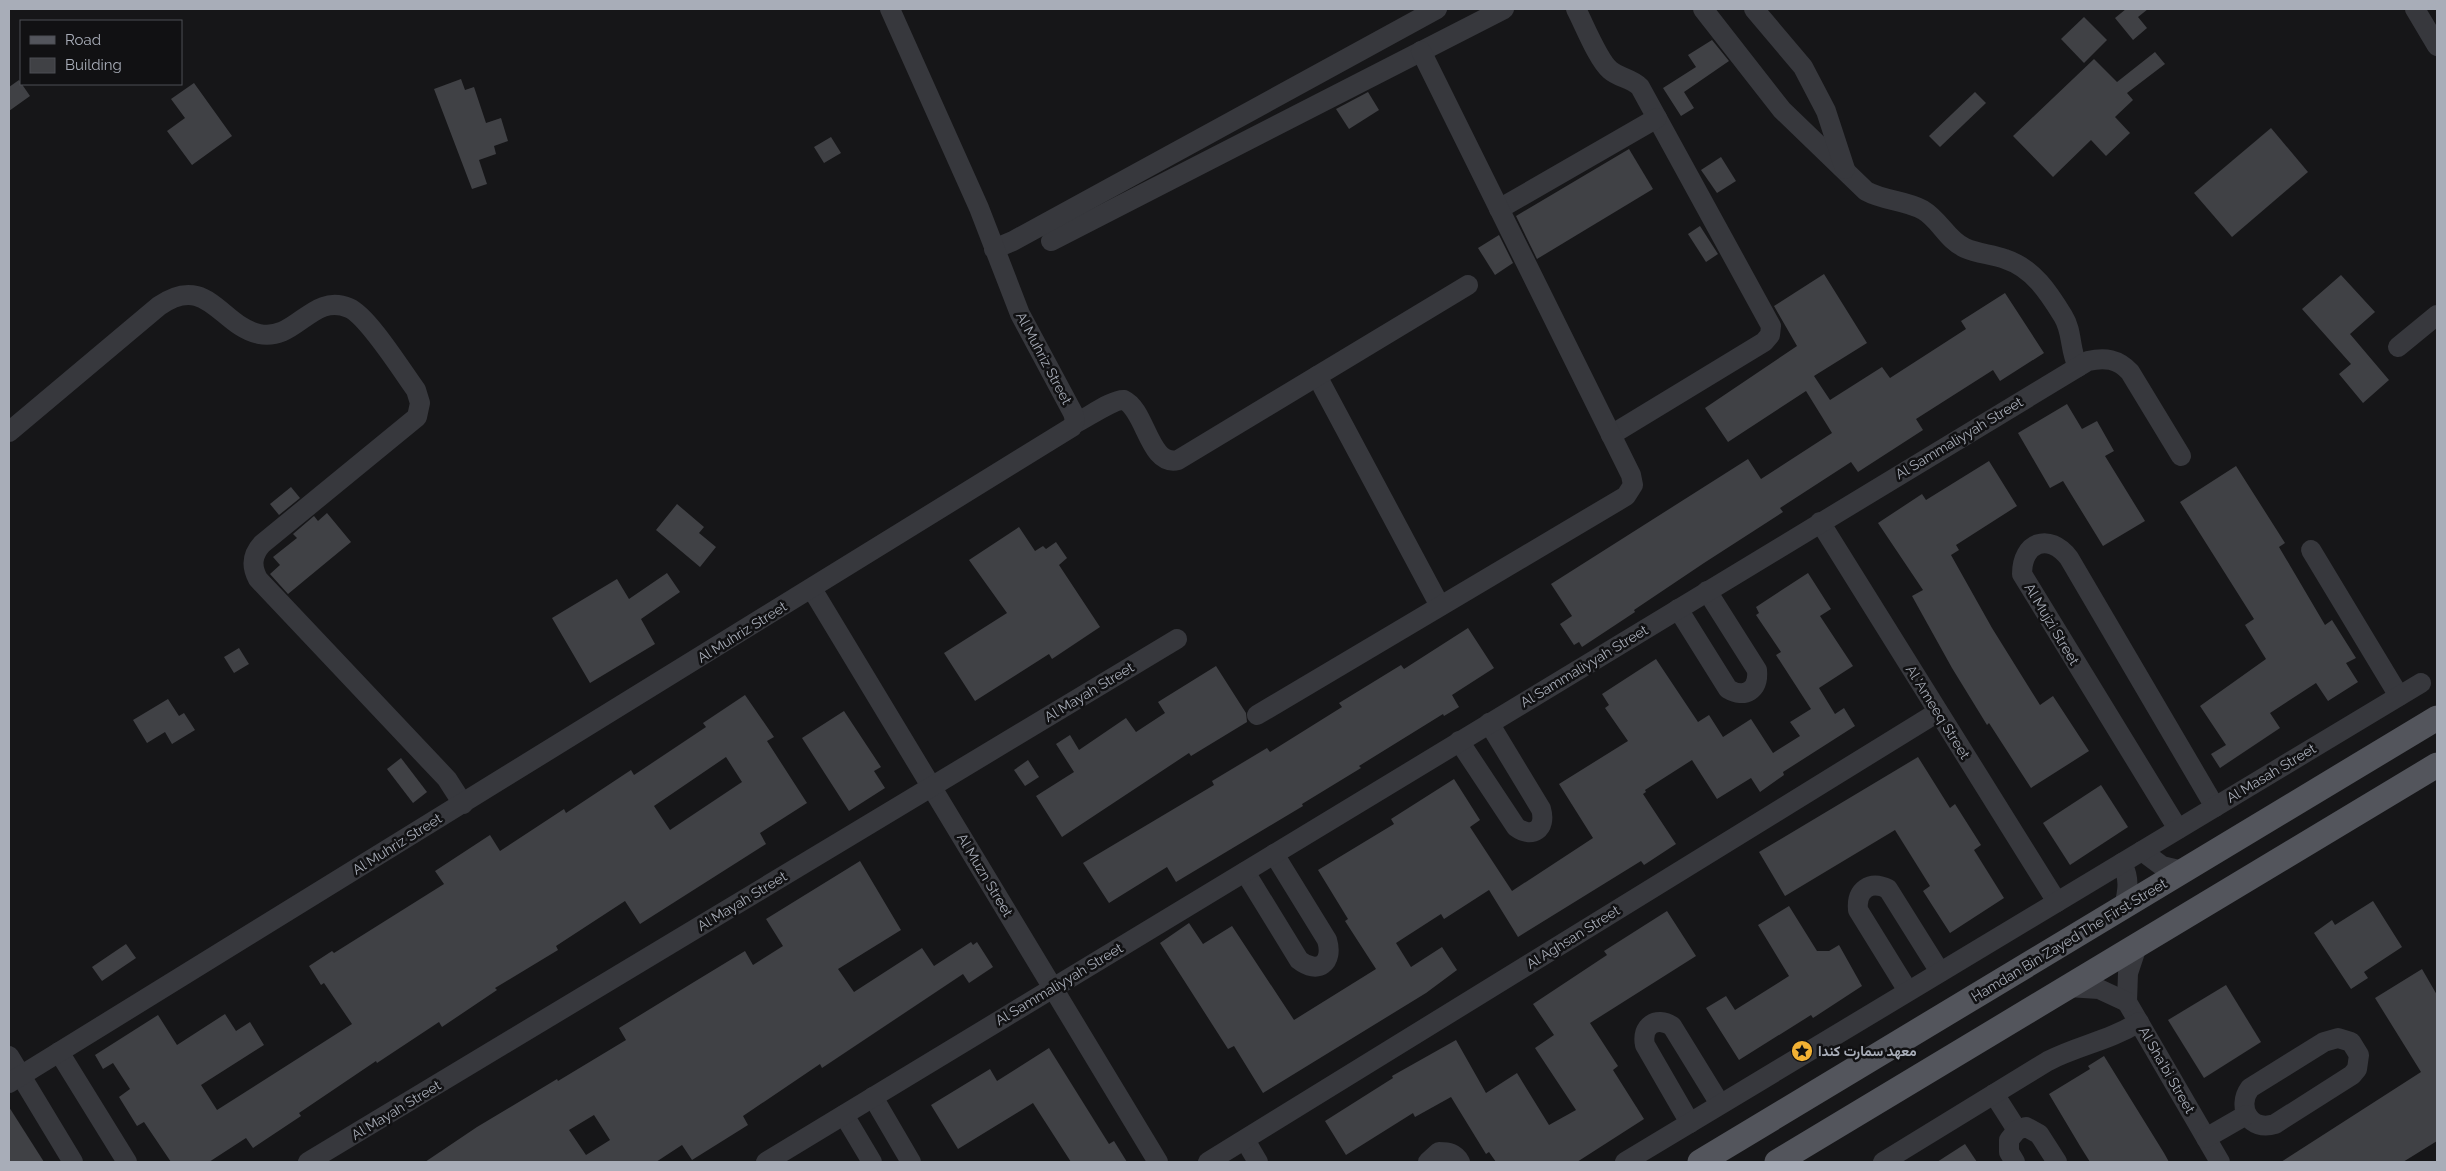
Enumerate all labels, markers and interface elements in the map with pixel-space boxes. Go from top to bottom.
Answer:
legend [20,20,182,85]
text: Road [65,31,101,49]
text: Building [65,56,122,74]
street label: Al Muhriz Street [1013,309,1075,407]
street label: Al Sammaliyyah Street [1892,393,2026,482]
street label: Al Mujzi Street [2021,580,2083,668]
street label: Al Muhriz Street [694,598,790,666]
street label: Al Sammaliyyah Street [1517,621,1651,710]
street label: Al Mayah Street [1041,659,1137,725]
street label: Al 'Ameeq Street [1903,662,1973,762]
street label: Al Masah Street [2224,740,2319,806]
street label: Al Muhriz Street [349,810,445,878]
street label: Al Muzn Street [954,830,1016,920]
street label: Al Mayah Street [694,868,790,934]
street label: Hamdan Bin Zayed The First Street [1968,875,2170,1005]
street label: Al Aghsan Street [1523,902,1623,972]
street label: Al Sammaliyyah Street [992,939,1126,1028]
street label: Al Sha'bi Street [2136,1024,2198,1116]
place icon: معهد سمارت كندا [1790,1039,1814,1063]
place label: معهد سمارت كندا [1818,1043,1917,1060]
street label: Al Mayah Street [348,1077,444,1143]

